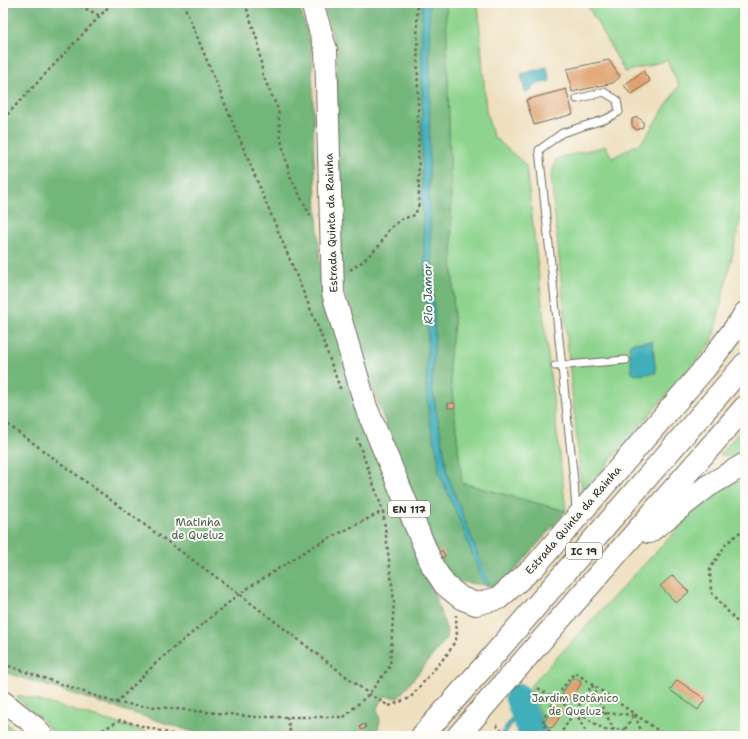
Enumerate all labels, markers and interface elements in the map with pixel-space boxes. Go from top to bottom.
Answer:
street label: Estrada Quinta da Rainha [322,153,341,293]
water label: Rio Jamor [419,263,437,325]
street label: Estrada Quinta da Rainha [522,463,625,578]
road number: EN 117 [388,501,430,517]
park label: Matinha de Queluz [171,515,225,543]
road number: IC 19 [566,543,602,559]
park label: Jardim Botânico de Queluz [532,691,619,719]

